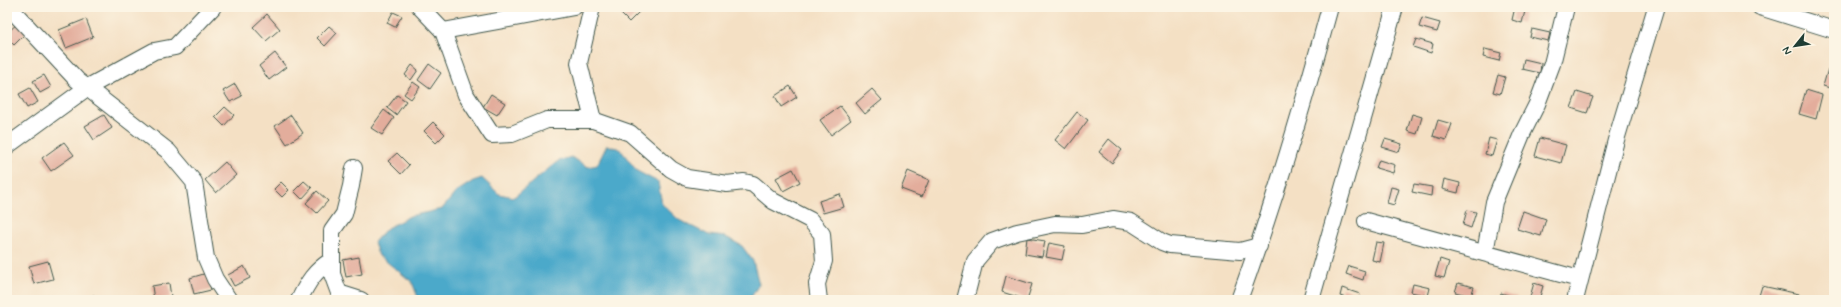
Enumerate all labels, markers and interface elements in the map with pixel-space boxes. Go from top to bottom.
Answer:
north arrow [1775,26,1815,66]
text: N [1779,44,1795,57]

